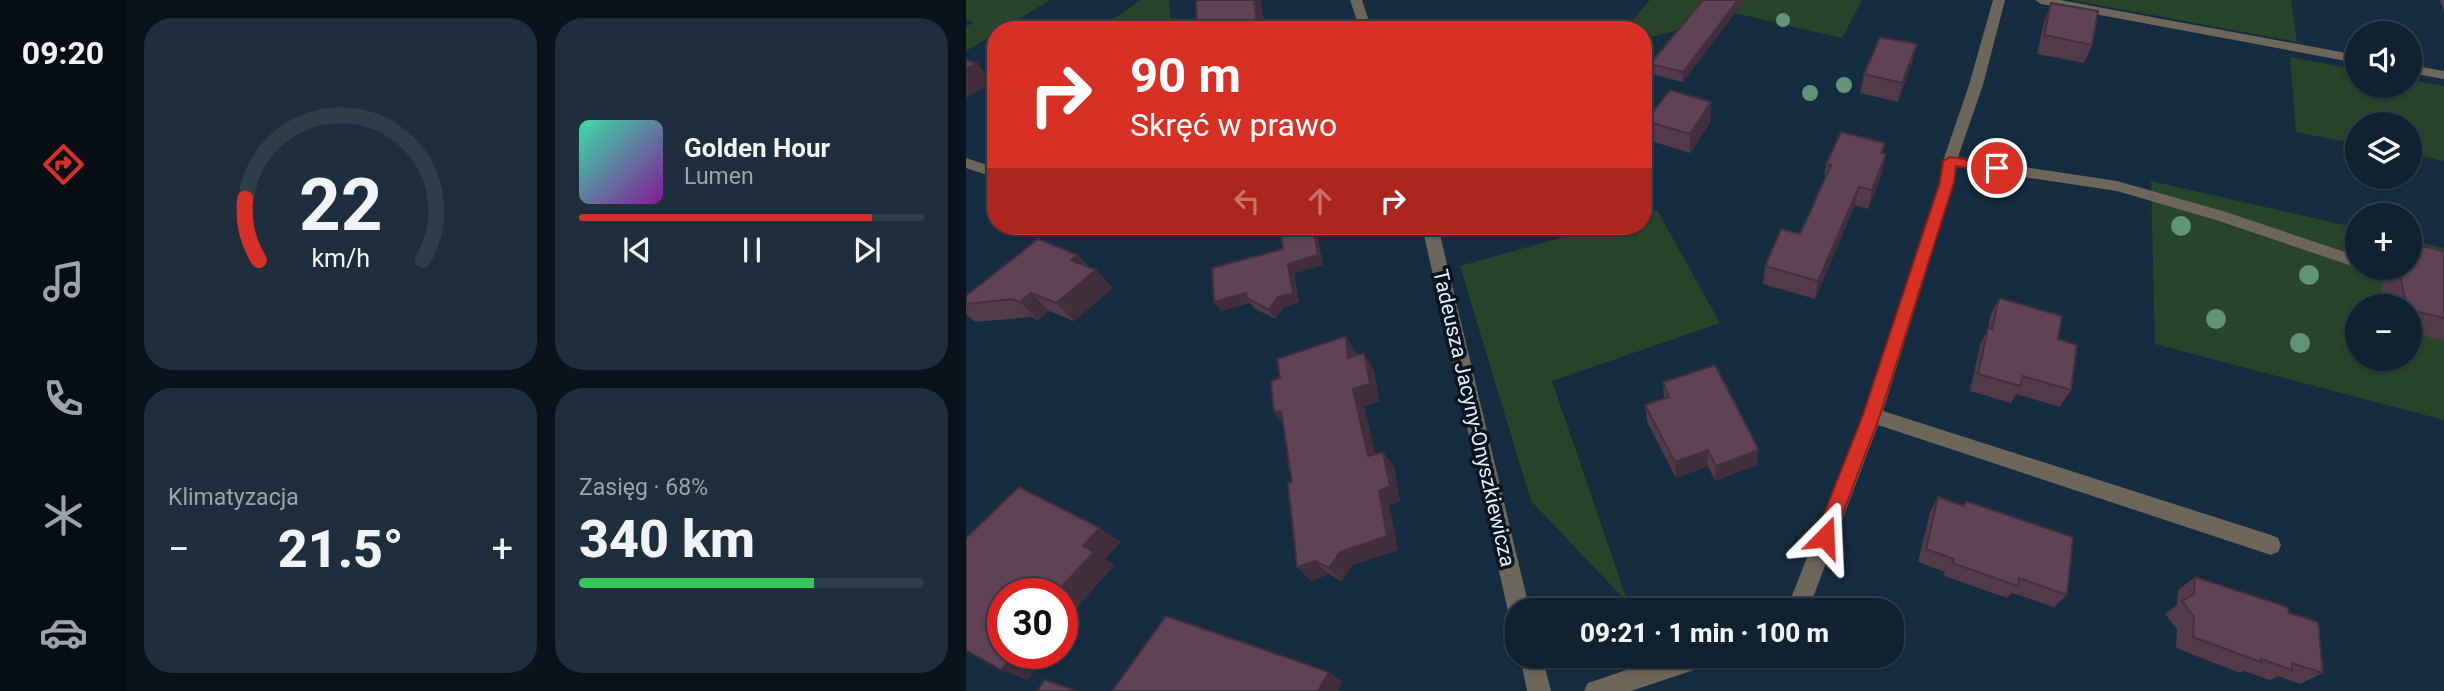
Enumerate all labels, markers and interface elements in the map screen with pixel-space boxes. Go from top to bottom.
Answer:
map controls [2345,21,2422,371]
button: sound [2345,21,2422,98]
text: 09:20 [22,34,104,72]
text: 90 m [1130,47,1241,104]
icon: right [1015,49,1106,140]
text: Skręć w prawo [1130,106,1337,144]
button: layers [2345,112,2422,189]
text: Golden Hour [684,133,830,163]
pin [1967,138,2027,198]
icon: directions [39,140,88,189]
icon: arrive [1978,149,2016,187]
text: 22 [299,163,382,249]
text: Lumen [684,163,754,190]
icon: left [1228,182,1266,220]
icon: ahead [1301,182,1339,220]
icon: right [1374,182,1412,220]
button: + [2345,203,2422,280]
icon: previous [618,231,656,269]
icon: pause [733,231,771,269]
icon: next [848,231,886,269]
text: km/h [311,244,370,273]
icon: music [39,257,88,306]
street label: Tadeusza Jacyny-Onyszkiewicza [1428,267,1520,569]
button: − [2345,294,2422,371]
icon: phone [39,374,88,423]
text: Zasięg · 68% [579,474,708,501]
text: Klimatyzacja [168,484,299,511]
icon: climate [39,491,88,540]
position arrow [1788,500,1862,574]
text: 340 km [579,509,755,570]
text: 21.5° [278,519,404,580]
text: − [168,527,190,571]
text: + [491,527,513,571]
speed limit sign: 30 [987,578,1078,669]
icon: car [39,608,88,657]
text: 09:21 · 1 min · 100 m [1580,618,1829,648]

